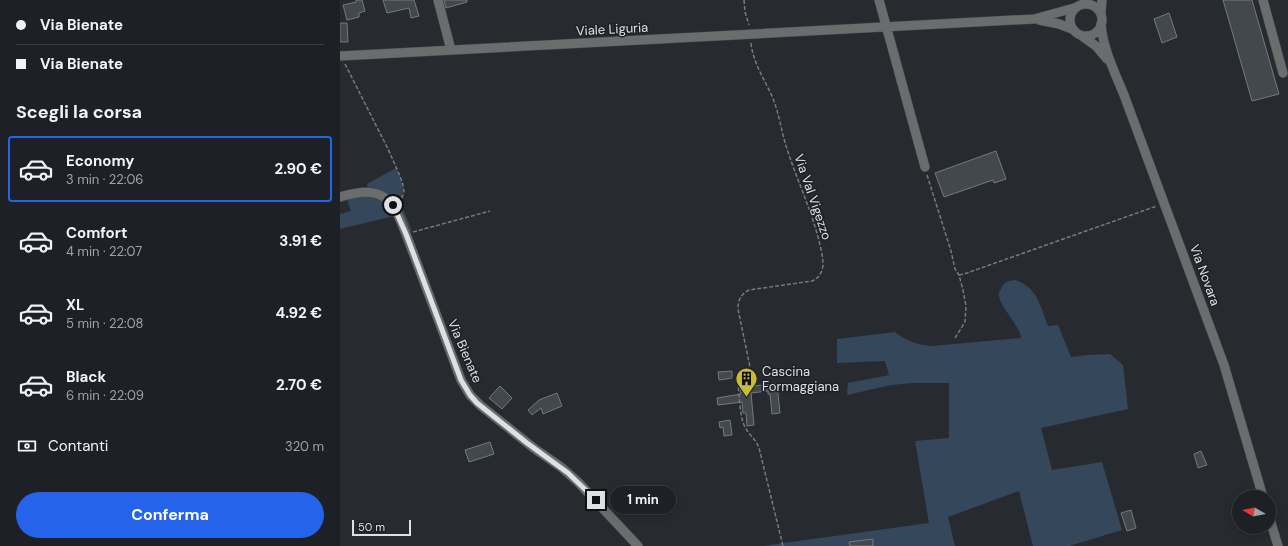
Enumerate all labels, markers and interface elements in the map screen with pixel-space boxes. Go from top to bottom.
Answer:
text: Via Bienate [40,15,123,35]
street label: Viale Liguria [575,19,649,39]
text: Via Bienate [40,54,123,74]
text: Scegli la corsa [16,100,142,124]
icon: car [18,151,54,187]
text: Economy [66,151,134,171]
street label: Via Val Vigezzo [790,152,836,242]
text: 2.90 € [275,159,322,179]
text: 3 min · 22:06 [66,171,143,188]
route start [384,196,402,214]
icon: car [18,223,54,259]
text: Comfort [66,223,127,243]
text: 3.91 € [279,231,322,251]
street label: Via Novara [1186,242,1224,308]
text: 4 min · 22:07 [66,243,142,260]
icon: car [18,295,54,331]
text: XL [66,295,84,315]
text: 4.92 € [275,303,322,323]
text: 5 min · 22:08 [66,315,143,332]
street label: Via Bienate [444,317,486,385]
place label: Cascina Formaggiana [762,363,839,395]
building icon: Cascina Formaggiana [734,365,760,398]
icon: car [18,367,54,403]
text: Black [66,367,106,387]
text: 2.70 € [276,375,322,395]
text: 6 min · 22:09 [66,387,144,404]
icon: cash [16,435,38,457]
text: Contanti [48,436,108,456]
text: 320 m [285,438,324,455]
callout: 1 min [610,486,676,514]
north arrow [1232,490,1276,534]
map controls [1232,490,1276,534]
route end [587,491,605,509]
text: 1 min [627,491,659,508]
button: Conferma [16,492,324,538]
scale bar [352,518,411,537]
text: 50 m [358,520,385,534]

